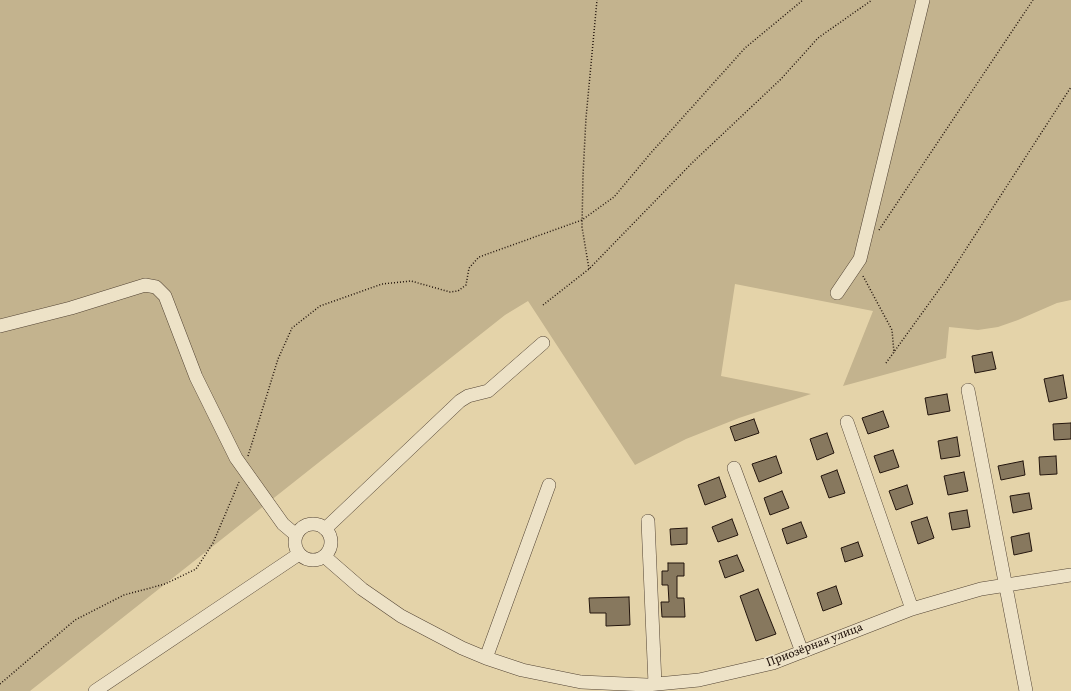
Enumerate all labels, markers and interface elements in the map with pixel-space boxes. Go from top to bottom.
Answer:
street label: Приозёрная улица [765,621,865,671]

